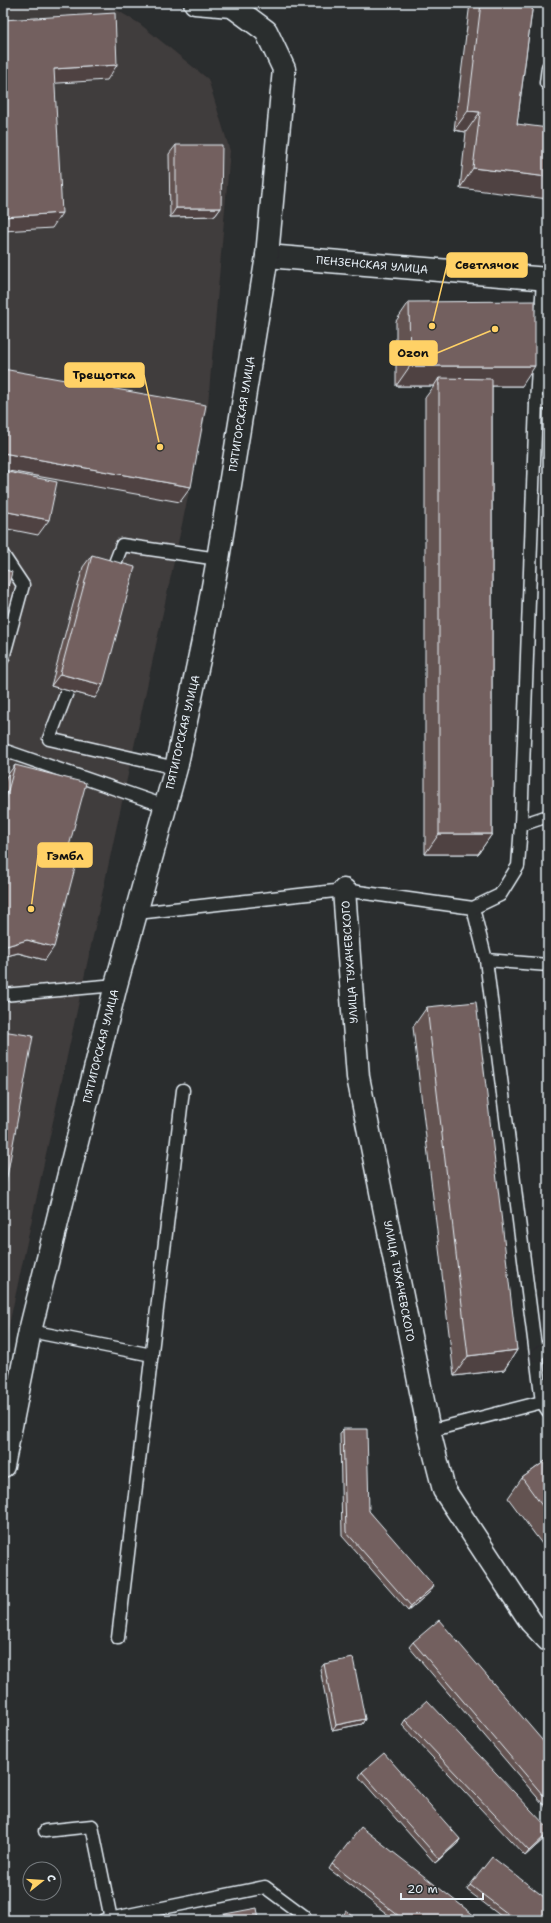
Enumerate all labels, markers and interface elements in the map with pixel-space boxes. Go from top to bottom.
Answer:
street label: ПЕНЗЕНСКАЯ УЛИЦА [315,253,429,277]
callout: Светлячок [447,253,527,277]
text: Светлячок [455,257,520,273]
callout: Ozon [390,341,437,365]
text: Ozon [397,345,429,361]
street label: ПЯТИГОРСКАЯ УЛИЦА [225,355,259,473]
callout: Трещотка [65,363,144,387]
text: Трещотка [73,367,136,383]
street label: ПЯТИГОРСКАЯ УЛИЦА [163,673,203,791]
callout: Гэмбл [38,843,92,867]
text: Гэмбл [46,848,84,864]
street label: УЛИЦА ТУХАЧЕВСКОГО [338,900,362,1024]
street label: ПЯТИГОРСКАЯ УЛИЦА [80,987,122,1105]
street label: УЛИЦА ТУХАЧЕВСКОГО [380,1219,418,1343]
north arrow [22,1861,62,1901]
text: С [43,1873,59,1884]
scale bar [401,1875,483,1901]
text: 20 m [407,1881,438,1897]

